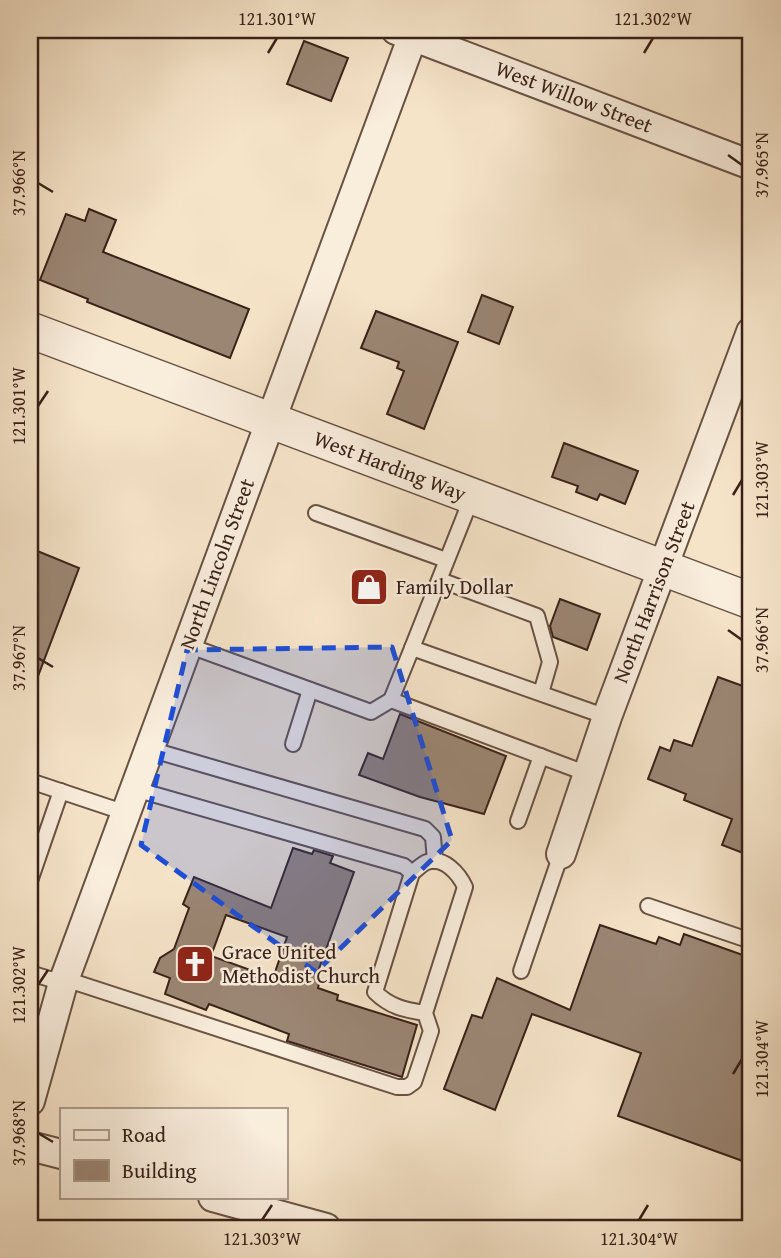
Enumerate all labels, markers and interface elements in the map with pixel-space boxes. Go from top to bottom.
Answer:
text: 121.301°W [238,5,317,32]
text: 121.302°W [614,5,693,32]
street label: West Willow Street [491,52,658,141]
text: 37.965°N [748,132,775,198]
text: 37.966°N [5,150,32,216]
text: 121.301°W [5,366,32,445]
street label: West Harding Way [309,422,471,509]
text: 121.303°W [748,440,775,519]
street label: North Lincoln Street [171,473,262,654]
street label: North Harrison Street [605,496,703,687]
shop icon: Family Dollar [348,566,390,608]
place label: Family Dollar [396,571,514,602]
text: 37.966°N [748,607,775,673]
text: 37.967°N [5,625,32,691]
place label: Grace United Methodist Church [222,936,380,991]
church icon: Grace United Methodist Church [174,943,216,985]
text: 121.302°W [5,945,32,1024]
text: 121.304°W [748,1019,775,1098]
text: 37.968°N [5,1100,32,1166]
legend [60,1108,287,1198]
text: Road [122,1119,167,1150]
text: Building [122,1155,197,1186]
text: 121.303°W [223,1225,302,1252]
text: 121.304°W [600,1225,679,1252]

